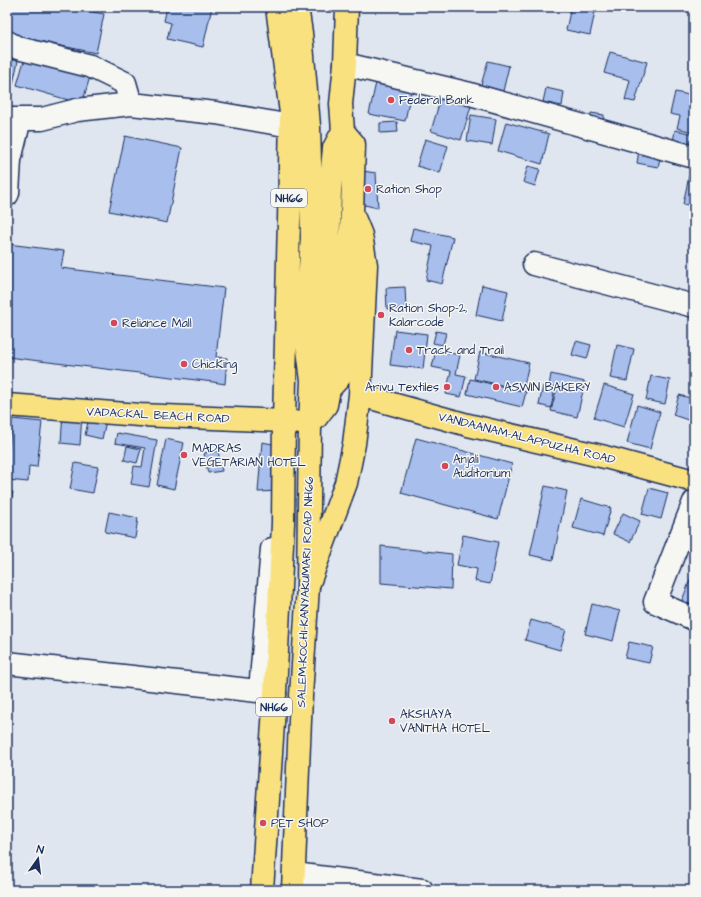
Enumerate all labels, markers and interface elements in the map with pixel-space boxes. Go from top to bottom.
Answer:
place label: Federal Bank [399,92,475,109]
marker: Federal Bank [386,95,396,105]
place label: Ration Shop [376,181,442,198]
marker: Ration Shop [363,184,373,194]
road number: NH66 [271,189,307,207]
place label: Ration Shop-2, Kalarcode [389,300,468,331]
marker: Ration Shop-2, Kalarcode [376,310,386,320]
place label: Reliance Mall [122,315,192,332]
marker: Reliance Mall [109,318,119,328]
place label: Track and Trail [417,342,504,359]
marker: Track and Trail [404,345,414,355]
place label: ChicKing [192,356,237,374]
marker: ChicKing [179,359,189,369]
place label: Arivu Textiles [365,379,439,396]
place label: ASWIN BAKERY [504,379,591,396]
marker: Arivu Textiles [442,382,452,392]
marker: ASWIN BAKERY [491,382,501,392]
street label: VADACKAL BEACH ROAD [86,403,230,428]
street label: VANDAANAM-ALAPPUZHA ROAD [437,408,617,469]
place label: MADRAS VEGETARIAN HOTEL [192,440,306,471]
marker: MADRAS VEGETARIAN HOTEL [179,450,189,460]
place label: Anjali Auditorium [453,451,511,482]
marker: Anjali Auditorium [440,461,450,471]
street label: SALEM-KOCHI-KANYAKUMARI ROAD NH66 [293,476,318,708]
road number: NH66 [256,698,292,716]
place label: AKSHAYA VANITHA HOTEL [400,706,491,737]
marker: AKSHAYA VANITHA HOTEL [387,716,397,726]
place label: PET SHOP [271,815,329,832]
marker: PET SHOP [258,818,268,828]
north arrow [18,839,58,879]
text: N [35,842,46,858]

